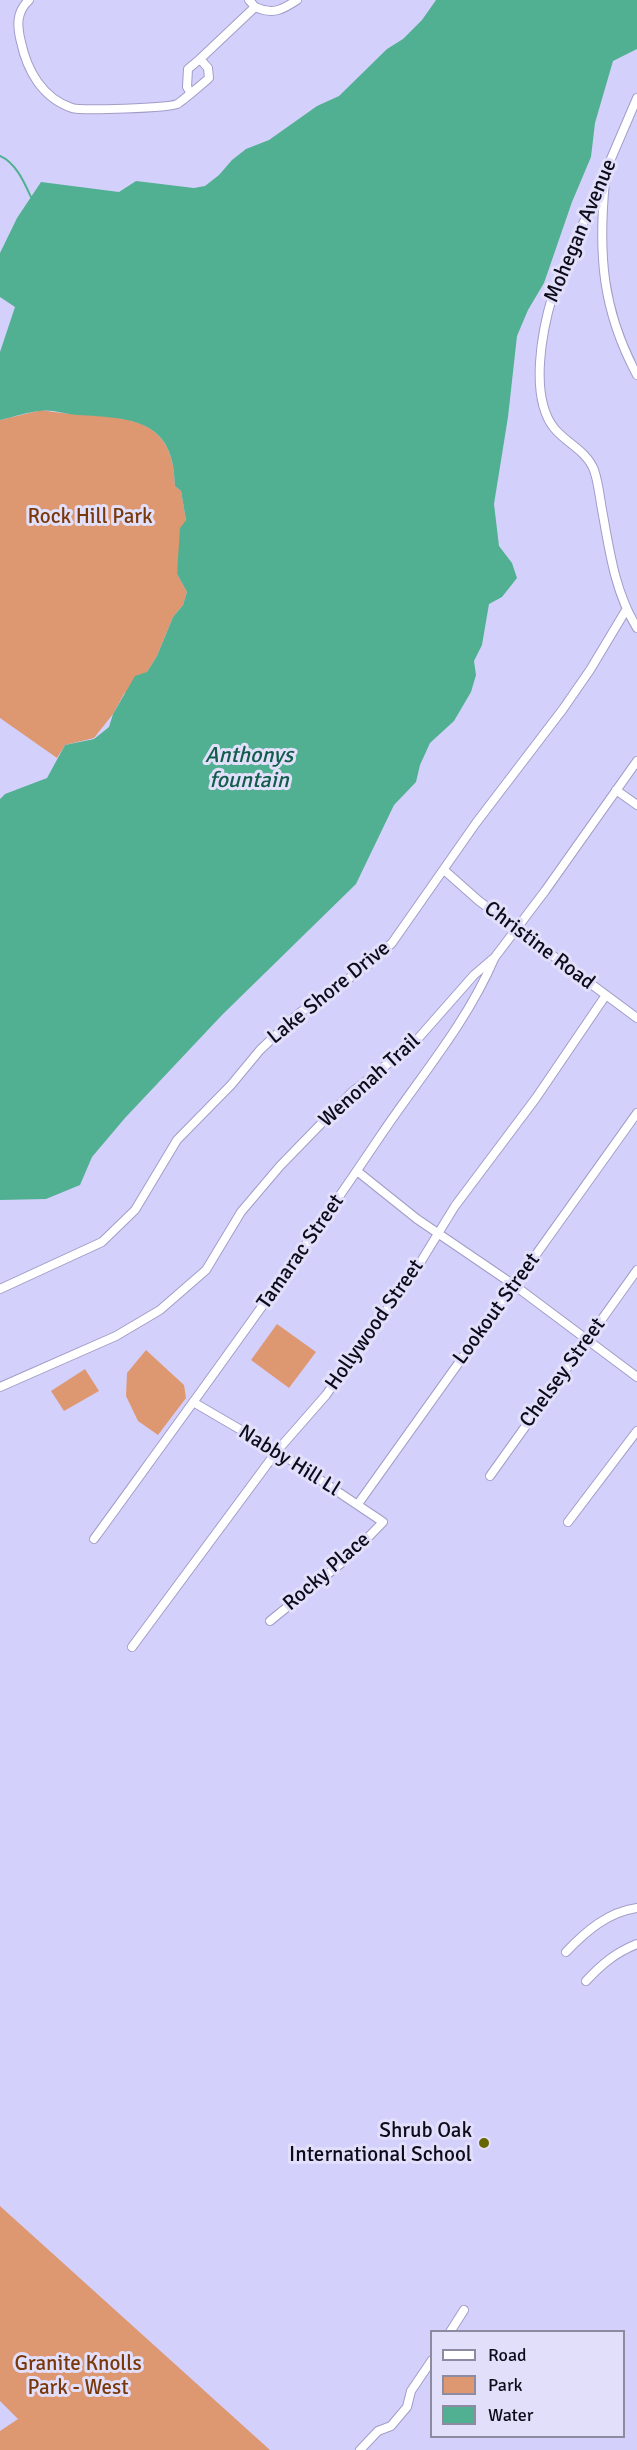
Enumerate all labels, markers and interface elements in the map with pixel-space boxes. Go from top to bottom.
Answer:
street label: Mohegan Avenue [539,156,623,306]
park label: Rock Hill Park [27,504,153,530]
water label: Anthonys fountain [205,743,293,794]
street label: Christine Road [479,896,599,996]
street label: Lake Shore Drive [263,936,395,1050]
street label: Wenonah Trail [314,1029,426,1133]
street label: Tamarac Street [252,1190,350,1314]
street label: Lookout Street [448,1248,546,1370]
street label: Hollywood Street [321,1255,429,1395]
street label: Chelsey Street [515,1313,611,1433]
street label: Nabby Hill Ll [234,1420,344,1502]
street label: Rocky Place [278,1527,376,1617]
place label: Shrub Oak International School [289,2118,472,2168]
marker: Shrub Oak International School [477,2136,491,2150]
legend [430,2330,625,2438]
text: Road [488,2344,527,2366]
park label: Granite Knolls Park - West [14,2351,142,2401]
text: Park [488,2374,523,2396]
text: Water [488,2404,533,2426]

